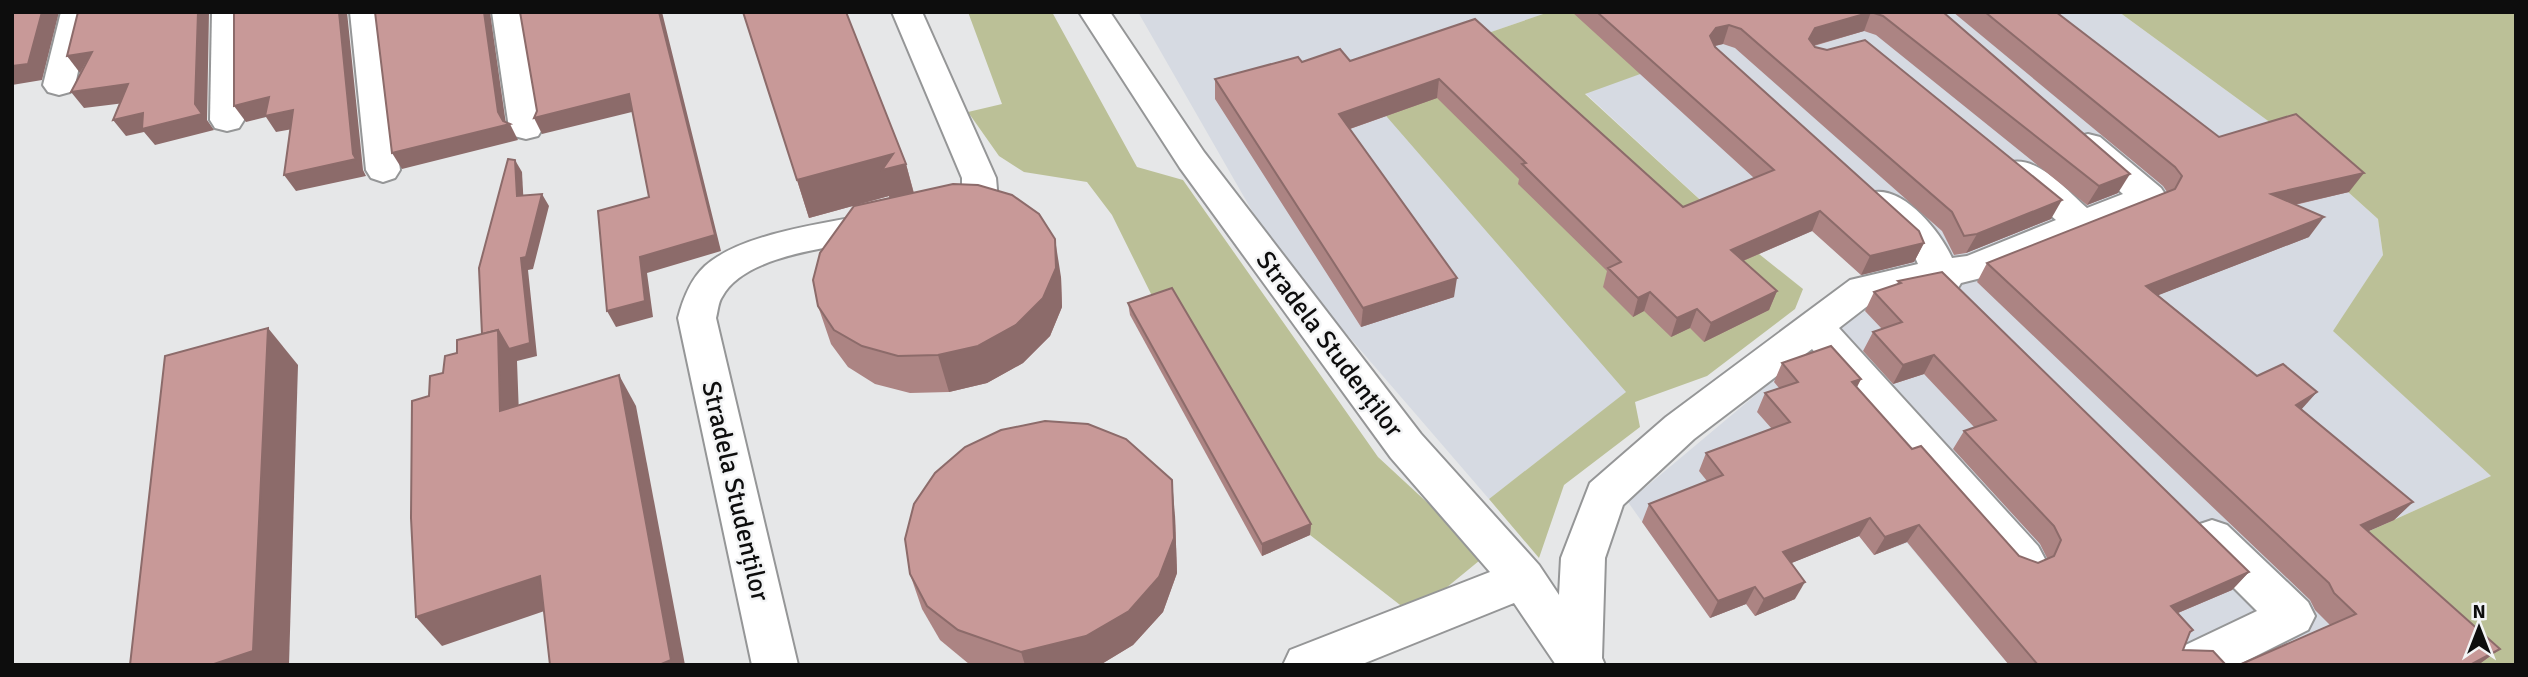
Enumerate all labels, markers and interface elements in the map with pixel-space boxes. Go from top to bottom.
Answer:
street label: Stradela Studenților [1249,245,1410,444]
street label: Stradela Studenților [694,378,776,605]
north arrow [2444,593,2514,663]
text: N [2472,600,2486,624]

